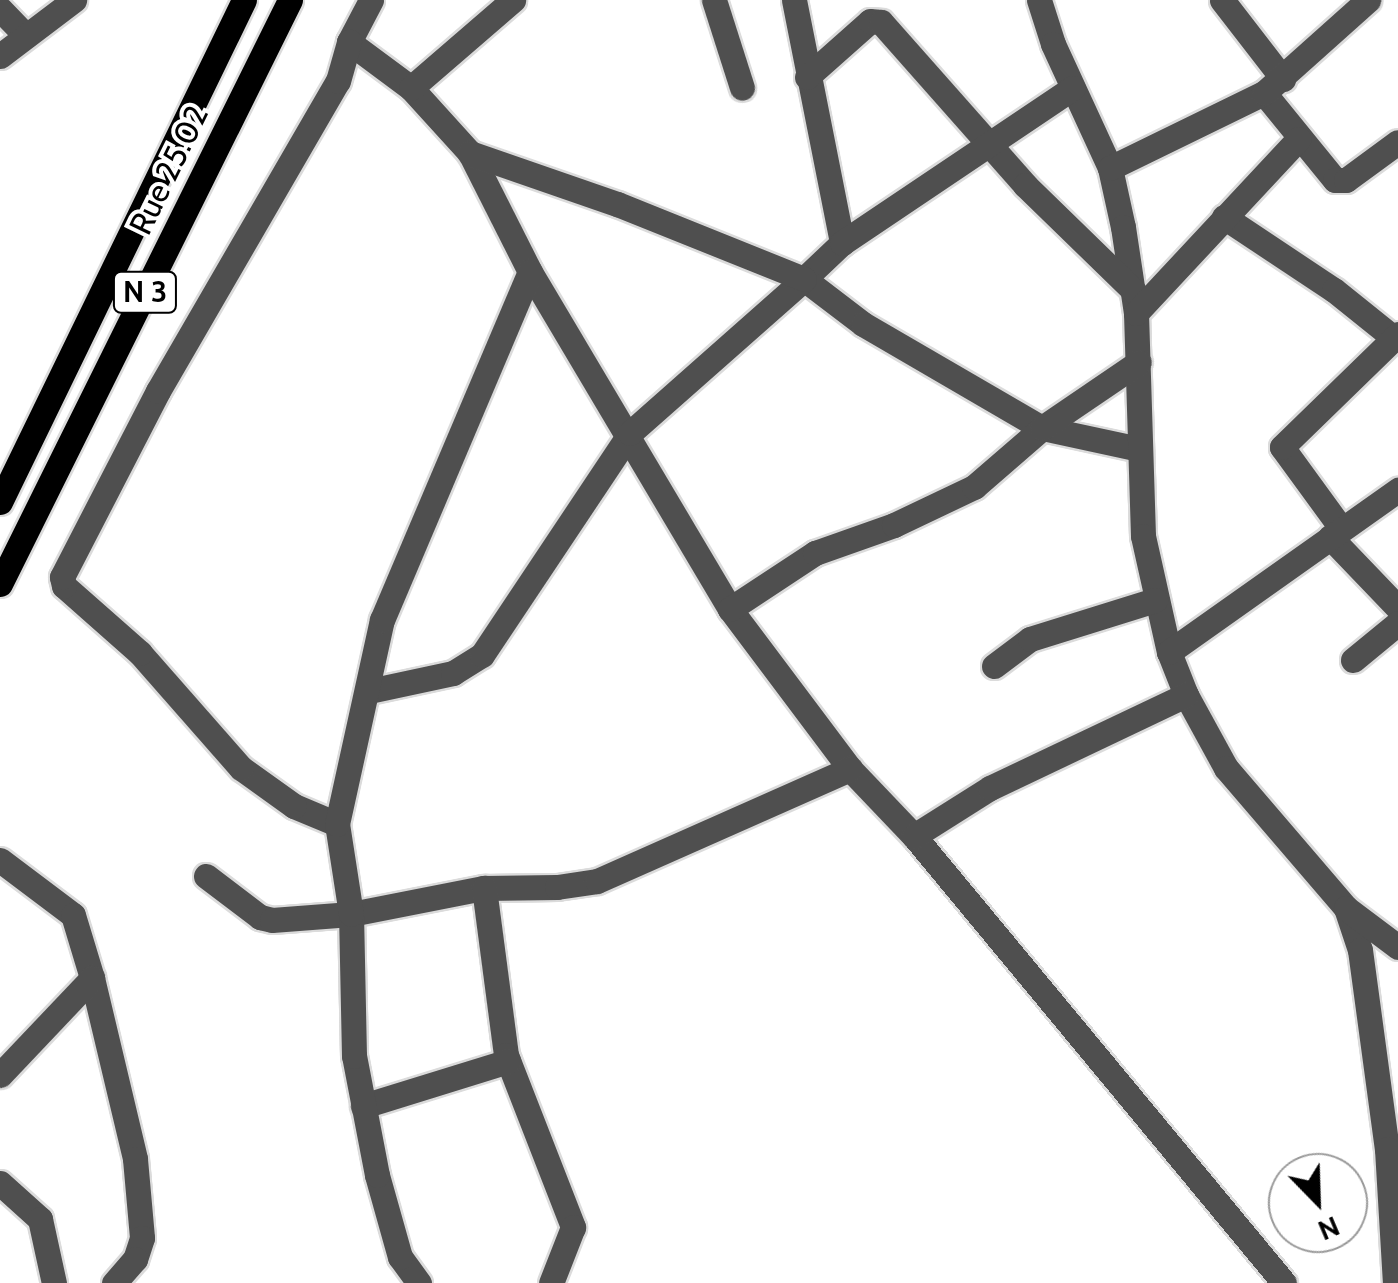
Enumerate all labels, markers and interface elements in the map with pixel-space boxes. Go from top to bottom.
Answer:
street label: Rue 25.02 [121,99,217,241]
road number: N 3 [112,267,178,317]
north arrow [1268,1153,1368,1253]
text: N [1313,1209,1345,1248]

